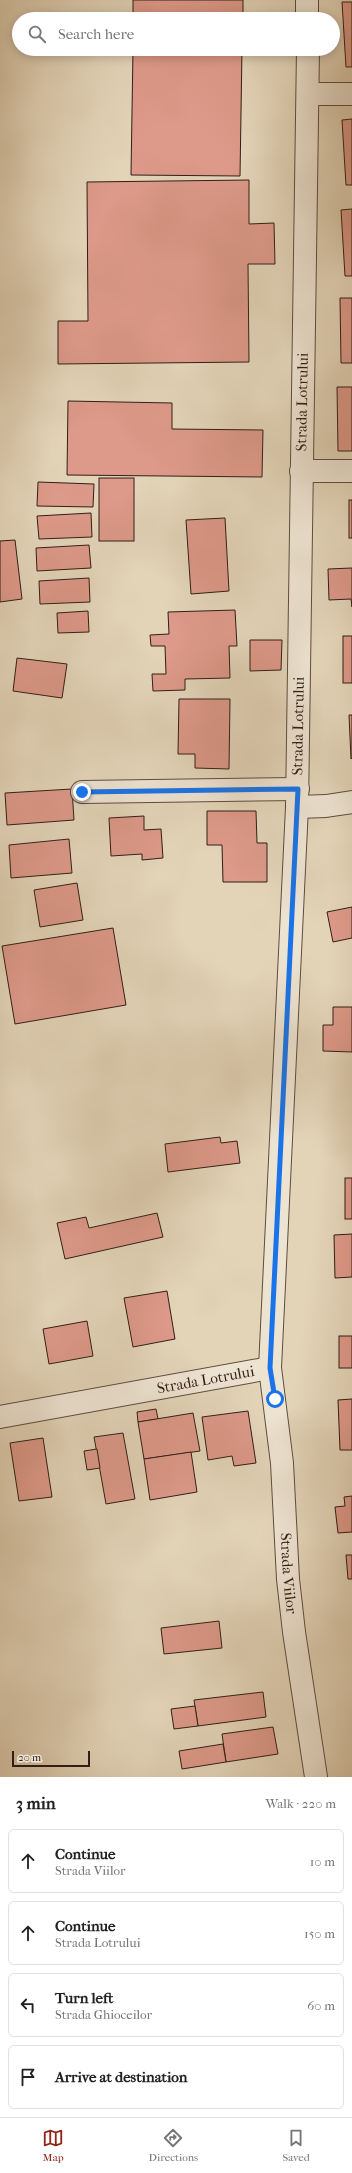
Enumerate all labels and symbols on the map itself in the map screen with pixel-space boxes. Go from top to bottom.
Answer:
street label: Strada Lotrului [292,352,312,451]
street label: Strada Lotrului [288,676,308,775]
route end [73,783,91,801]
street label: Strada Lotrului [155,1362,256,1397]
route start [266,1390,284,1408]
street label: Strada Viilor [277,1532,301,1615]
scale bar [12,1749,90,1768]

